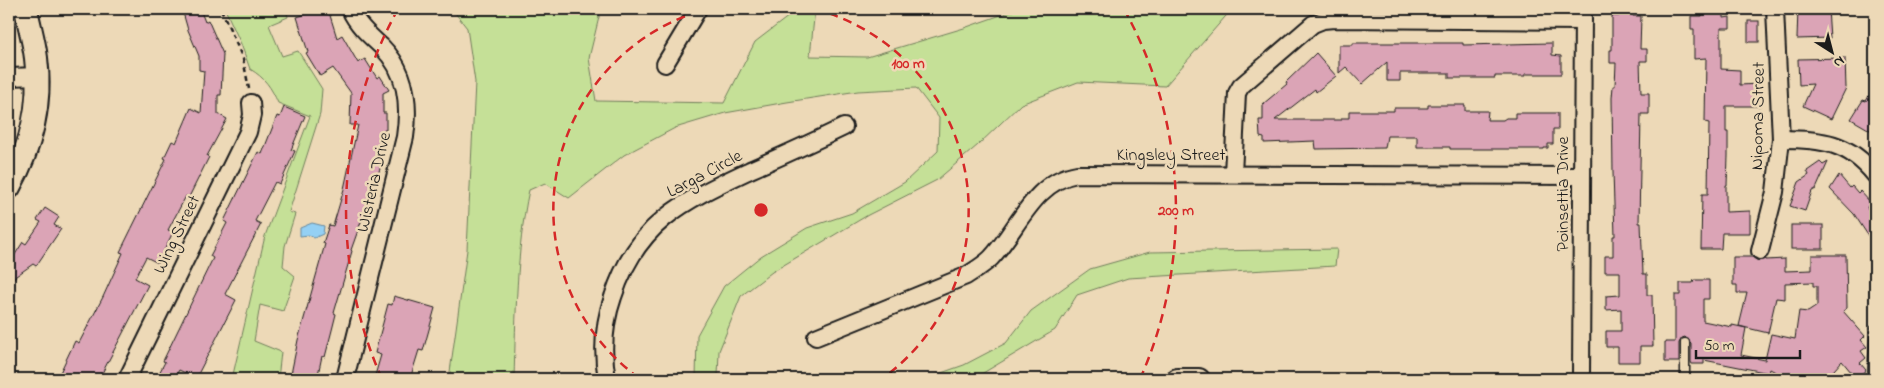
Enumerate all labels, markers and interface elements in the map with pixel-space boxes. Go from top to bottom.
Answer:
north arrow [1806,28,1856,78]
text: N [1829,50,1849,73]
text: 100 m [891,53,925,75]
street label: Nipoma Street [1745,62,1773,170]
street label: Wisteria Drive [351,129,399,235]
street label: Poinsettia Drive [1551,135,1577,252]
street label: Kingsley Street [1116,143,1226,170]
street label: Larga Circle [663,144,749,206]
street label: Wing Street [147,191,209,279]
text: 200 m [1157,200,1194,222]
centre of rings [752,201,770,219]
scale bar [1696,328,1800,360]
text: 50 m [1704,335,1735,357]

